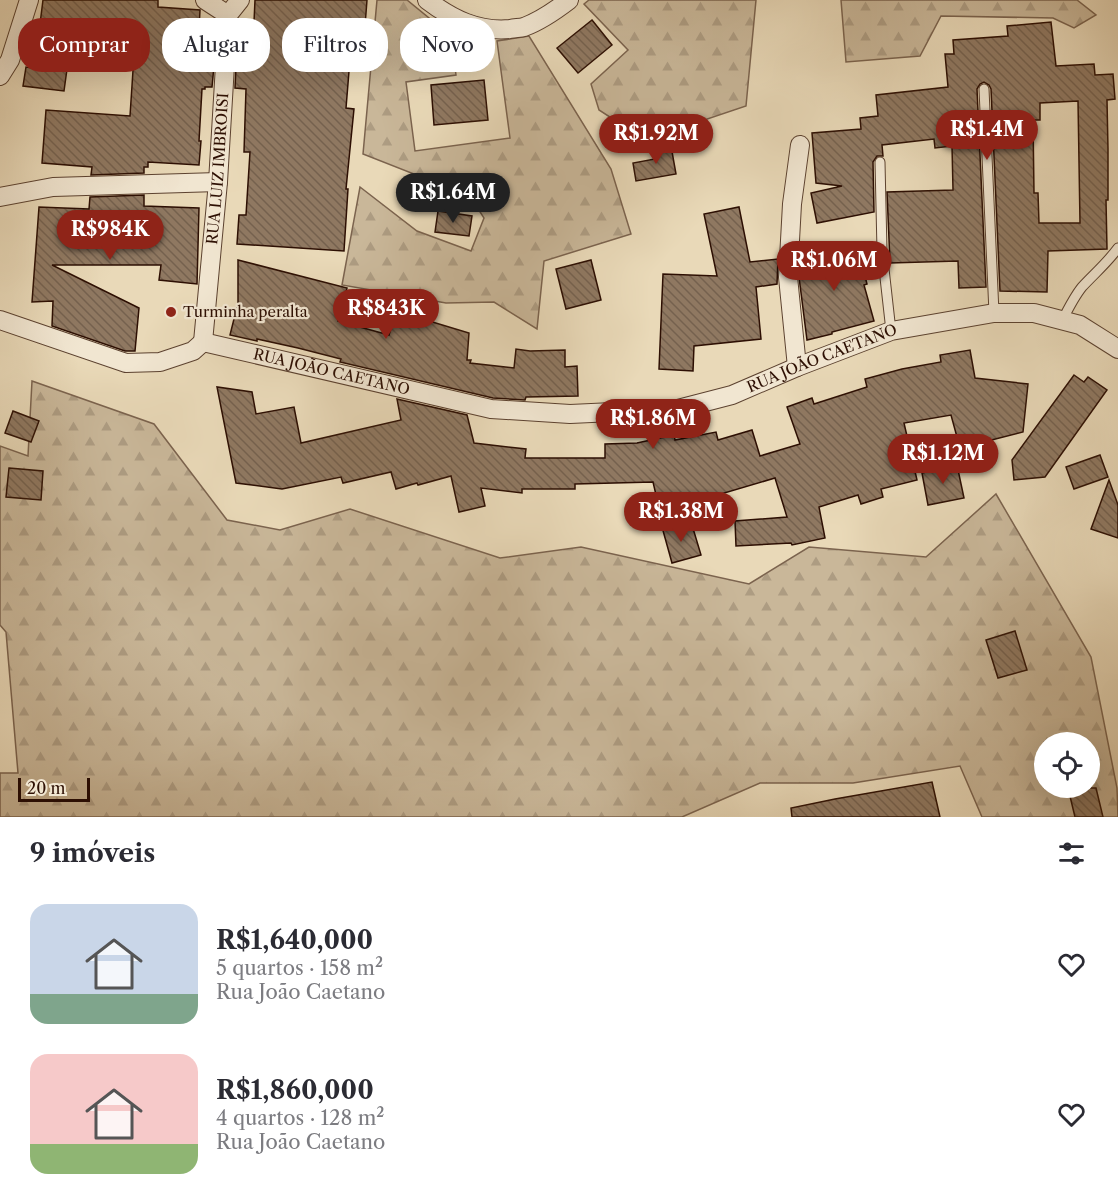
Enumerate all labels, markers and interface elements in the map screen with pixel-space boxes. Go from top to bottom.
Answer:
chip: Comprar [18,18,150,72]
chip: Alugar [162,18,270,72]
chip: Filtros [282,18,388,72]
chip: Novo [400,18,495,72]
street label: RUA LUIZ IMBROISI [202,92,232,245]
pin: R$1.4M [938,110,1036,161]
pin: R$1.92M [601,114,711,165]
text: R$1.4M [950,117,1024,141]
text: R$1.92M [613,121,699,145]
pin: R$1.64M [398,173,508,224]
text: R$1.64M [410,180,496,204]
pin: R$984K [61,210,159,261]
text: R$984K [71,217,149,241]
pin: R$1.06M [779,241,889,292]
text: R$1.06M [791,248,877,272]
pin: R$843K [337,289,435,340]
text: R$843K [347,296,425,320]
place label: Turminha peralta [183,302,308,321]
marker: Turminha peralta [164,305,178,319]
street label: RUA JOÃO CAETANO [744,320,900,396]
street label: RUA JOÃO CAETANO [252,344,412,399]
pin: R$1.86M [598,399,708,450]
text: R$1.86M [610,406,696,430]
pin: R$1.12M [888,434,998,485]
text: R$1.12M [901,441,985,465]
pin: R$1.38M [626,492,736,543]
text: R$1.38M [638,499,724,523]
map controls [1034,732,1100,798]
button: locate [1034,732,1100,798]
scale bar [18,775,90,802]
text: 20 m [27,778,66,798]
text: 9 imóveis [30,837,155,869]
icon: filters [1055,837,1088,870]
text: R$1,640,000 [216,924,373,956]
icon: home [78,928,150,1000]
icon: heart [1055,948,1088,981]
text: 5 quartos · 158 m² [216,956,383,980]
text: Rua João Caetano [216,980,385,1004]
text: R$1,860,000 [216,1074,374,1106]
icon: home [78,1078,150,1150]
icon: heart [1055,1098,1088,1131]
text: 4 quartos · 128 m² [216,1106,384,1130]
text: Rua João Caetano [216,1130,385,1154]

